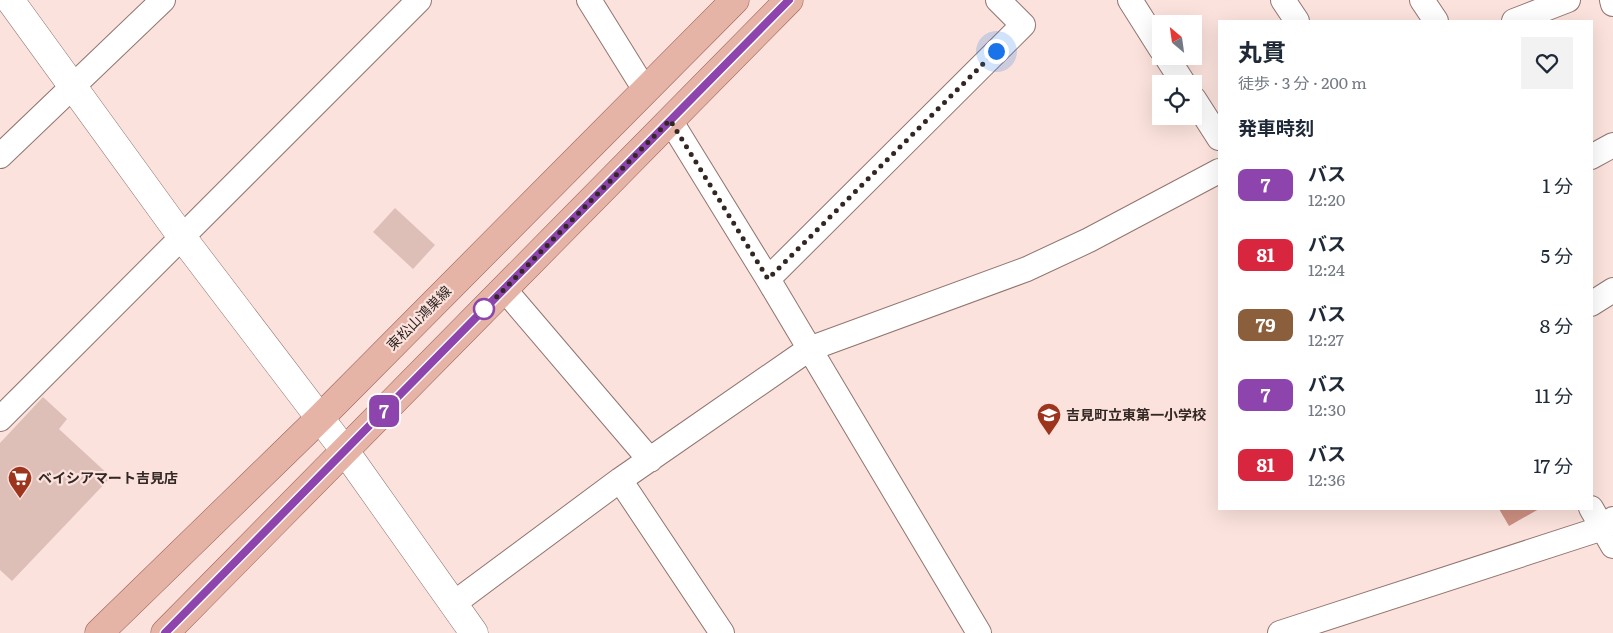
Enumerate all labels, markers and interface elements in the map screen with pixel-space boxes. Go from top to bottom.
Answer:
north arrow [1152,15,1202,65]
map controls [1152,15,1202,125]
text: 丸貫 [1238,33,1286,68]
button: heart [1521,37,1573,89]
your location [984,39,1009,64]
text: 徒歩 · 3 分 · 200 m [1238,70,1367,94]
button: locate [1152,75,1202,125]
text: 発車時刻 [1238,113,1314,141]
text: バス [1308,159,1346,187]
text: 7 [1261,171,1270,198]
text: 1 分 [1542,171,1573,199]
text: 12:20 [1308,187,1345,211]
text: バス [1308,229,1346,257]
text: 81 [1256,241,1275,268]
text: 5 分 [1541,241,1573,269]
text: 12:24 [1308,257,1345,281]
street label: 東松山鴻巣線 [382,281,455,354]
unlabelled marker [473,298,495,320]
text: バス [1308,299,1346,327]
text: 79 [1255,311,1276,338]
text: 8 分 [1540,311,1573,339]
text: 12:27 [1308,327,1344,351]
text: バス [1308,369,1346,397]
text: 7 [1261,381,1270,408]
text: 11 分 [1535,381,1573,409]
line badge: 7 [368,395,400,427]
text: 7 [379,397,389,424]
text: 12:30 [1308,397,1346,421]
school or university icon: 吉見町立東第一小学校 [1036,402,1062,436]
place label: 吉見町立東第一小学校 [1066,404,1206,424]
text: バス [1308,439,1346,467]
text: 81 [1256,451,1275,478]
text: 17 分 [1533,451,1573,479]
supermarket icon: ベイシアマート吉見店 [7,465,33,499]
place label: ベイシアマート吉見店 [38,467,178,487]
text: 12:36 [1308,467,1345,491]

